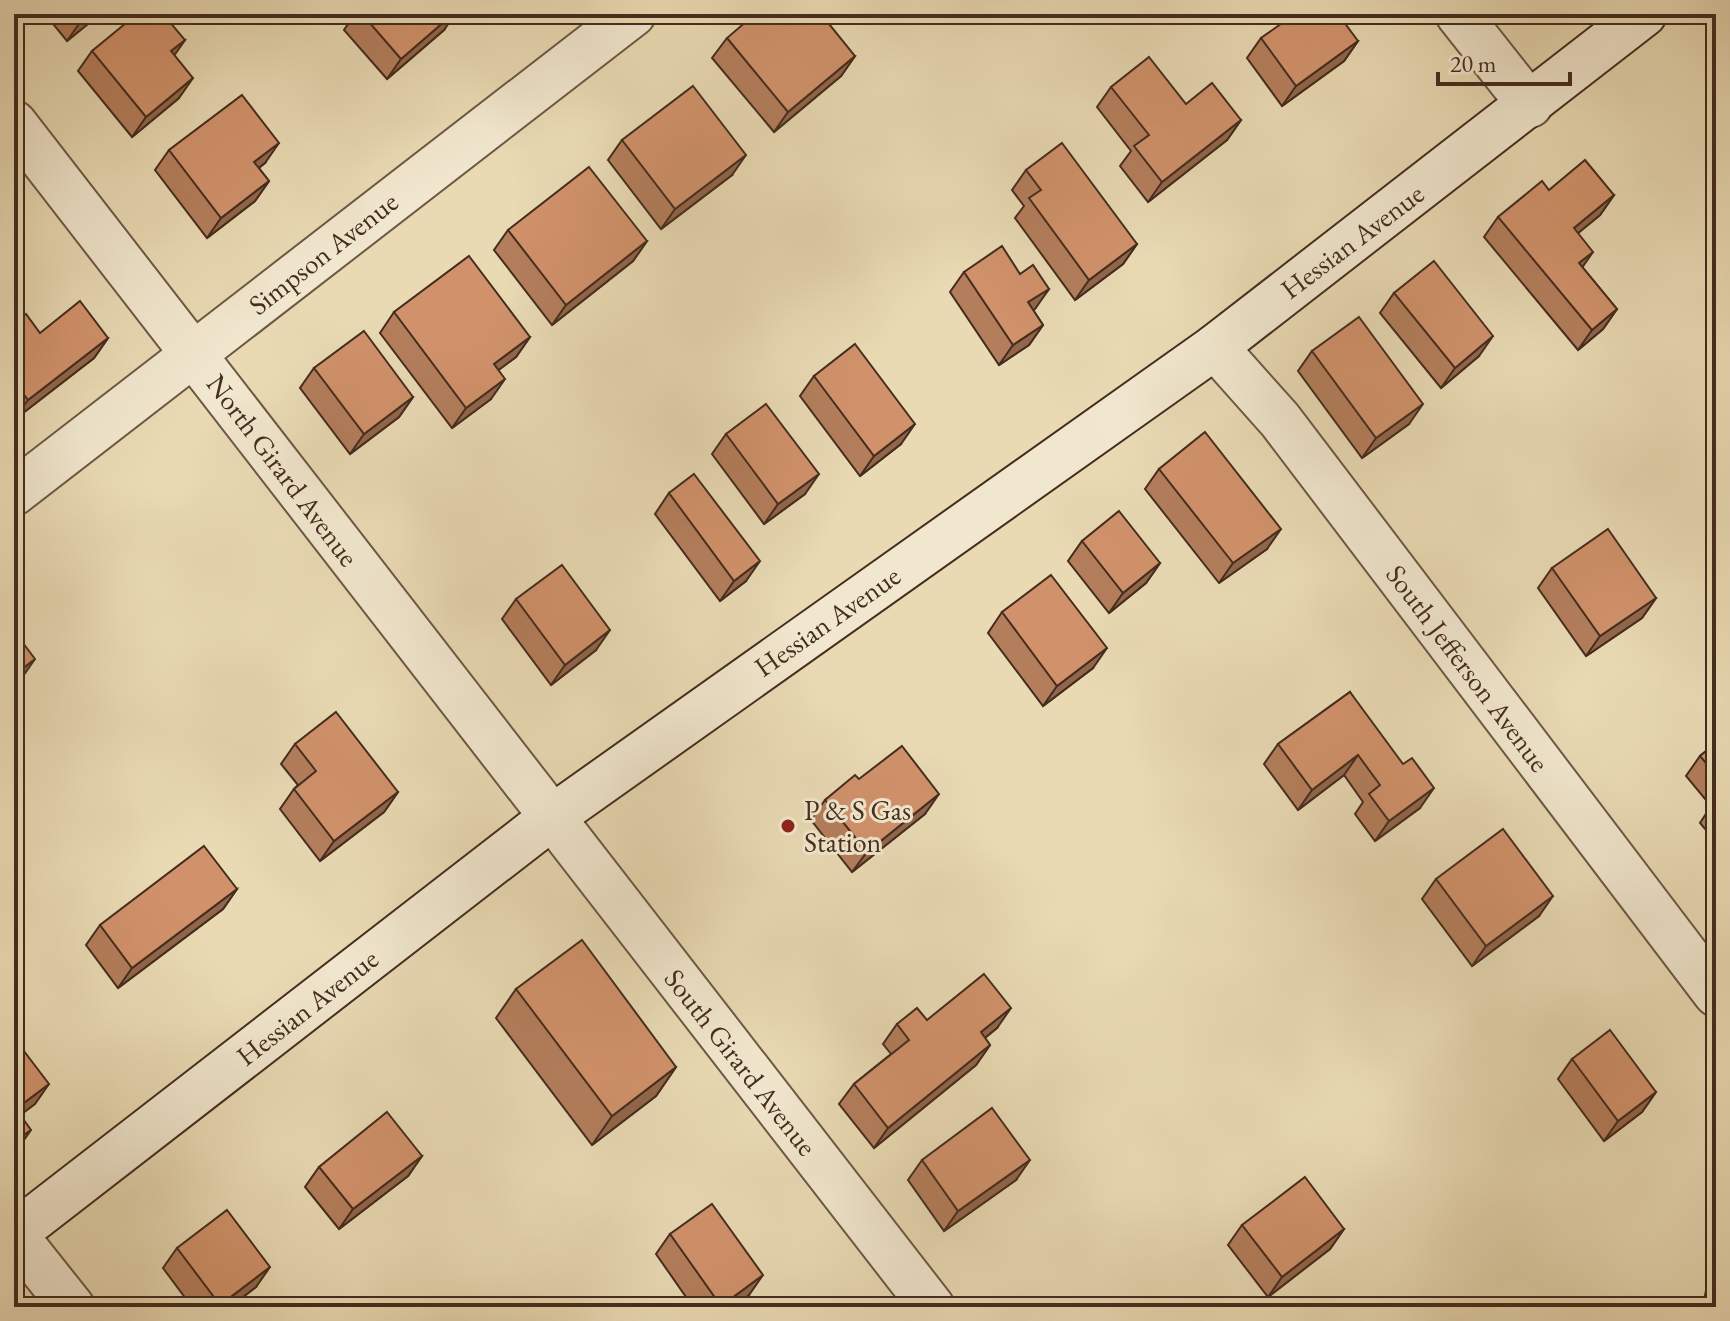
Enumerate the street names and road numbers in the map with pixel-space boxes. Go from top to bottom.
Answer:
street label: Hessian Avenue [1273,175,1431,307]
street label: Simpson Avenue [241,183,405,323]
street label: North Girard Avenue [199,367,367,573]
street label: Hessian Avenue [747,557,907,685]
street label: South Jefferson Avenue [1378,557,1558,779]
street label: Hessian Avenue [229,940,385,1074]
street label: South Girard Avenue [657,961,825,1163]

